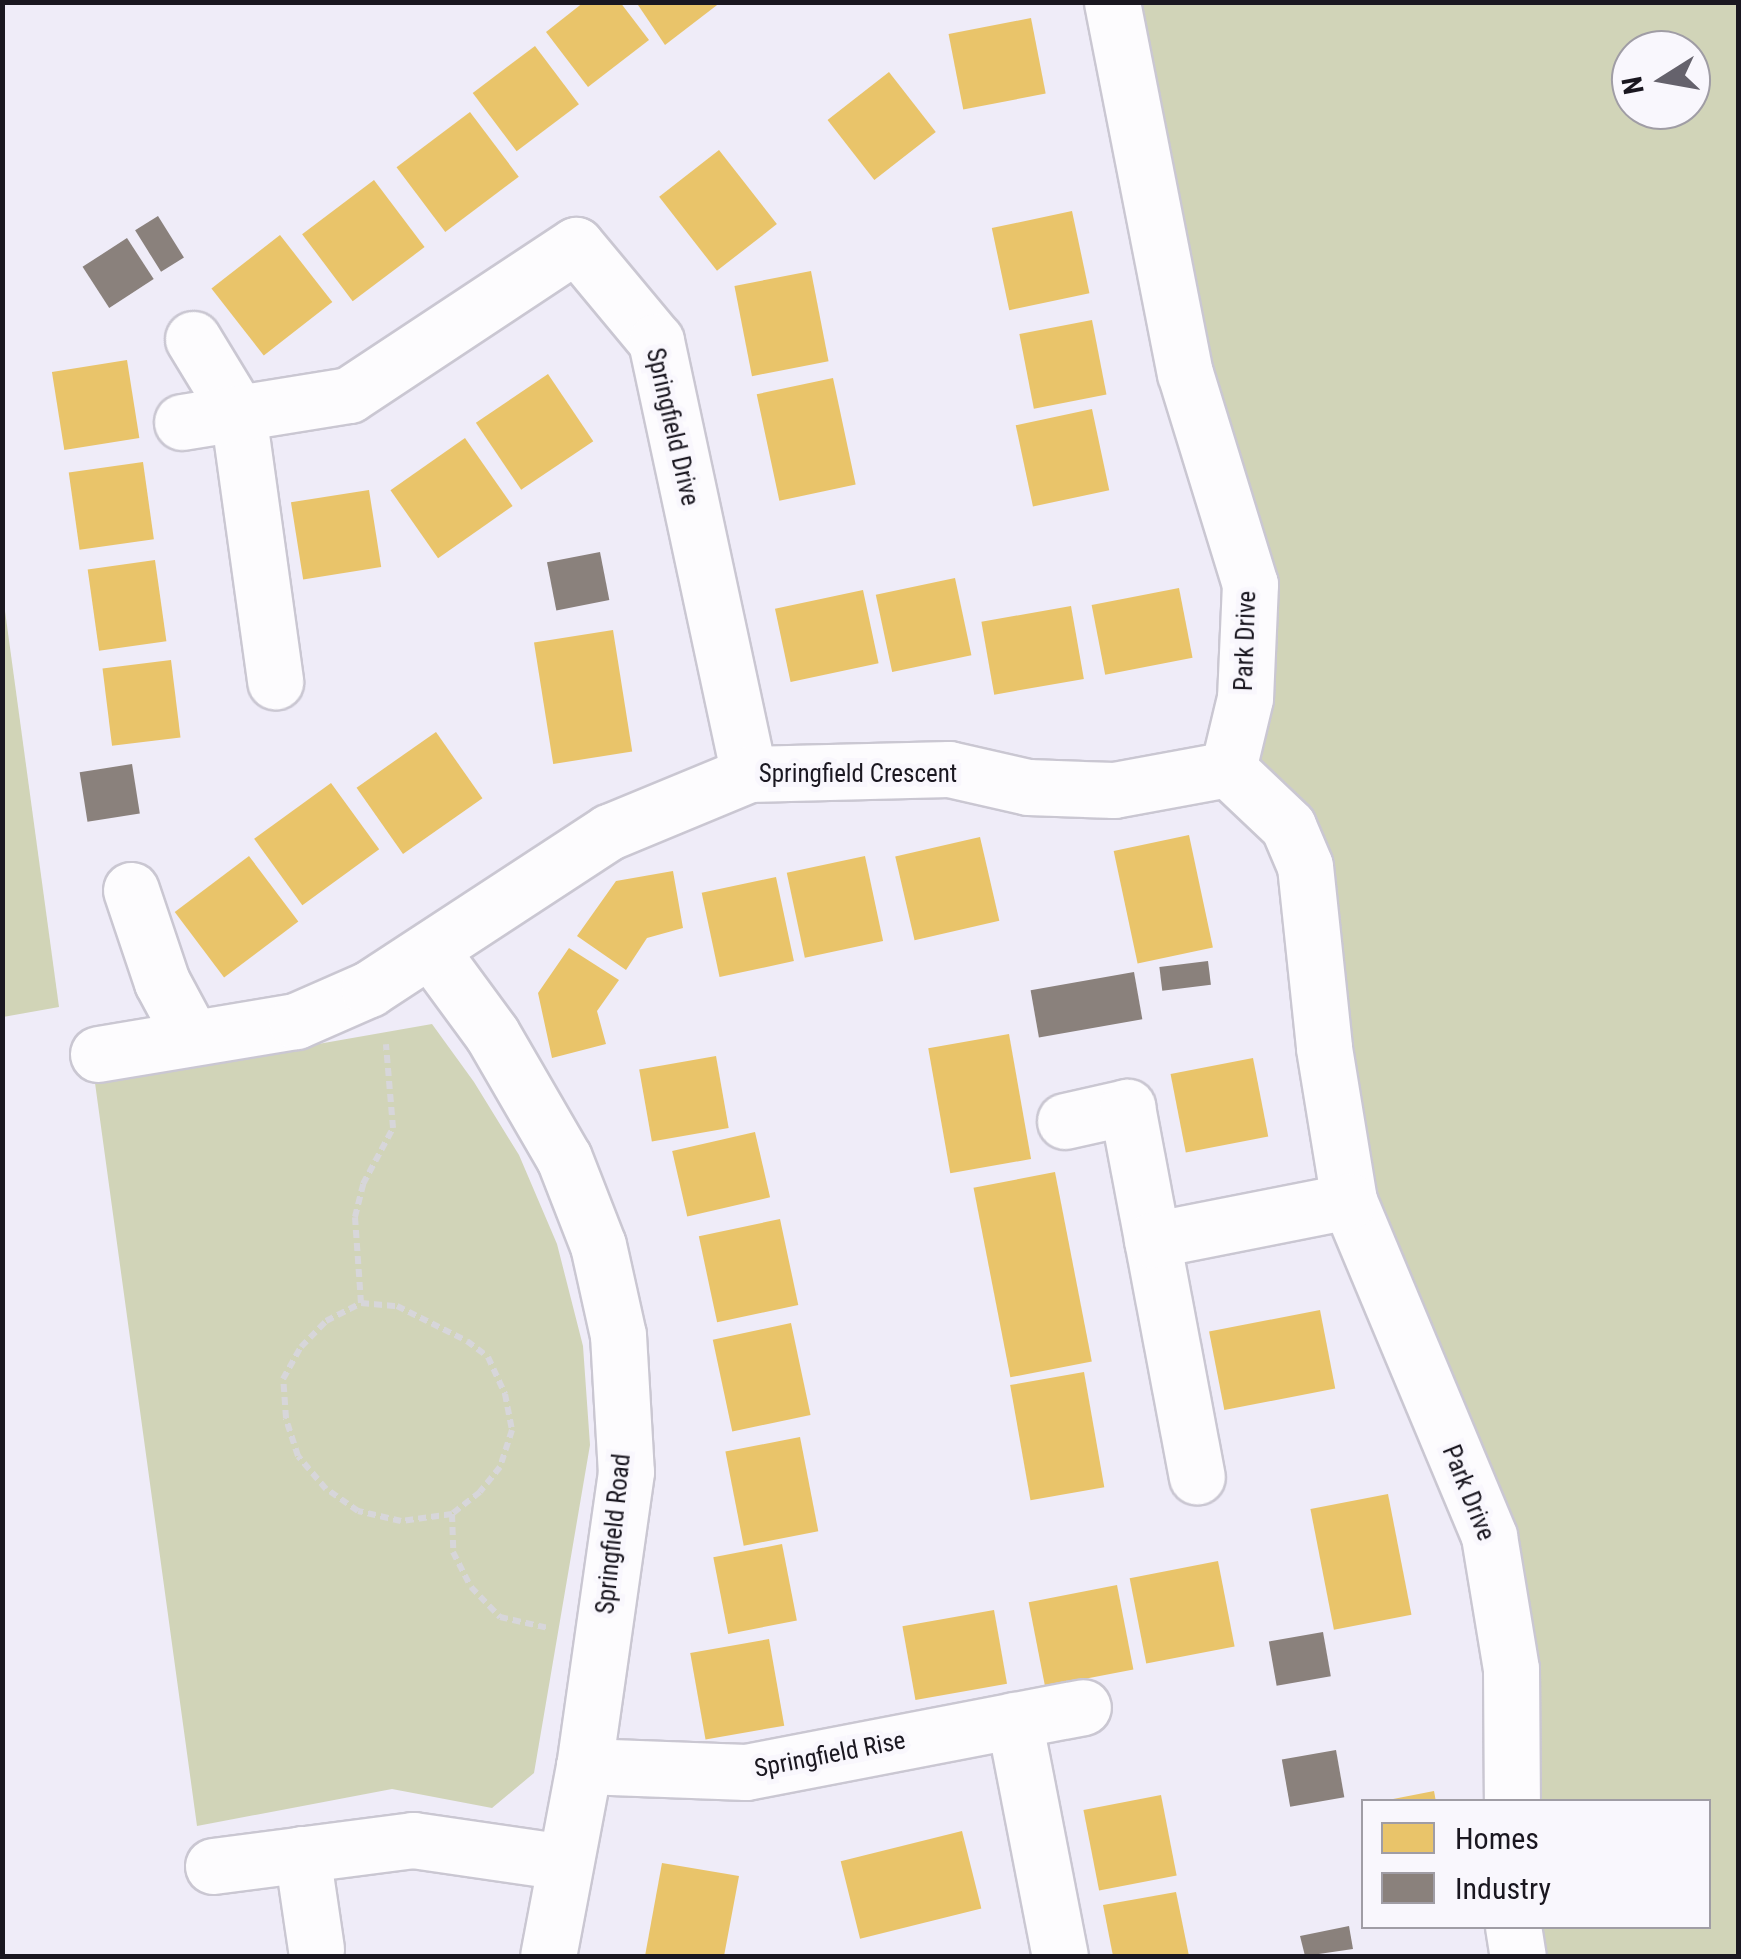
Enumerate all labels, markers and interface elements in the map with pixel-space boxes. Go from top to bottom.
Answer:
north arrow [1611,30,1711,130]
text: N [1615,74,1651,97]
street label: Springfield Drive [639,345,705,509]
street label: Park Drive [1229,590,1263,692]
street label: Springfield Crescent [759,759,957,789]
street label: Park Drive [1435,1441,1501,1545]
street label: Springfield Road [591,1452,637,1616]
street label: Springfield Rise [752,1726,908,1784]
legend [1361,1799,1711,1929]
text: Homes [1455,1821,1539,1856]
text: Industry [1455,1871,1551,1906]

